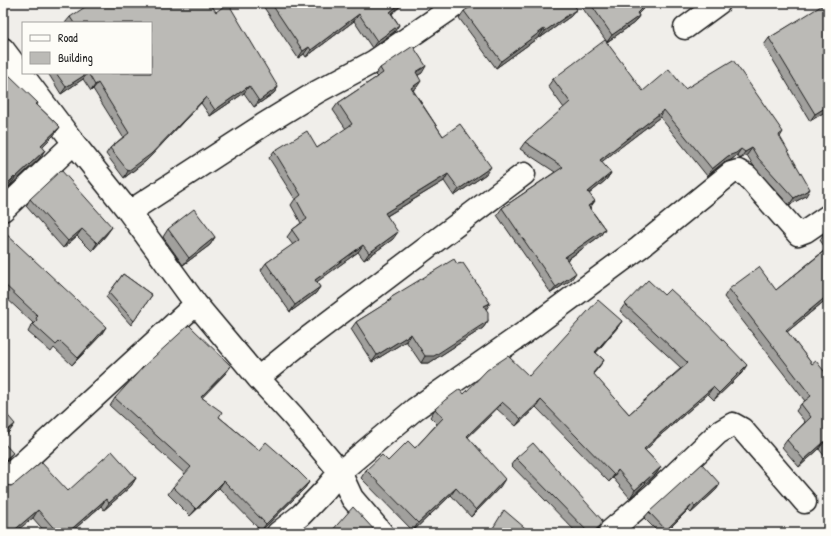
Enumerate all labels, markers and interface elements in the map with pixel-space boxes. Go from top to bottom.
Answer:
legend [22,22,152,74]
text: Road [58,29,78,46]
text: Building [58,49,93,66]

